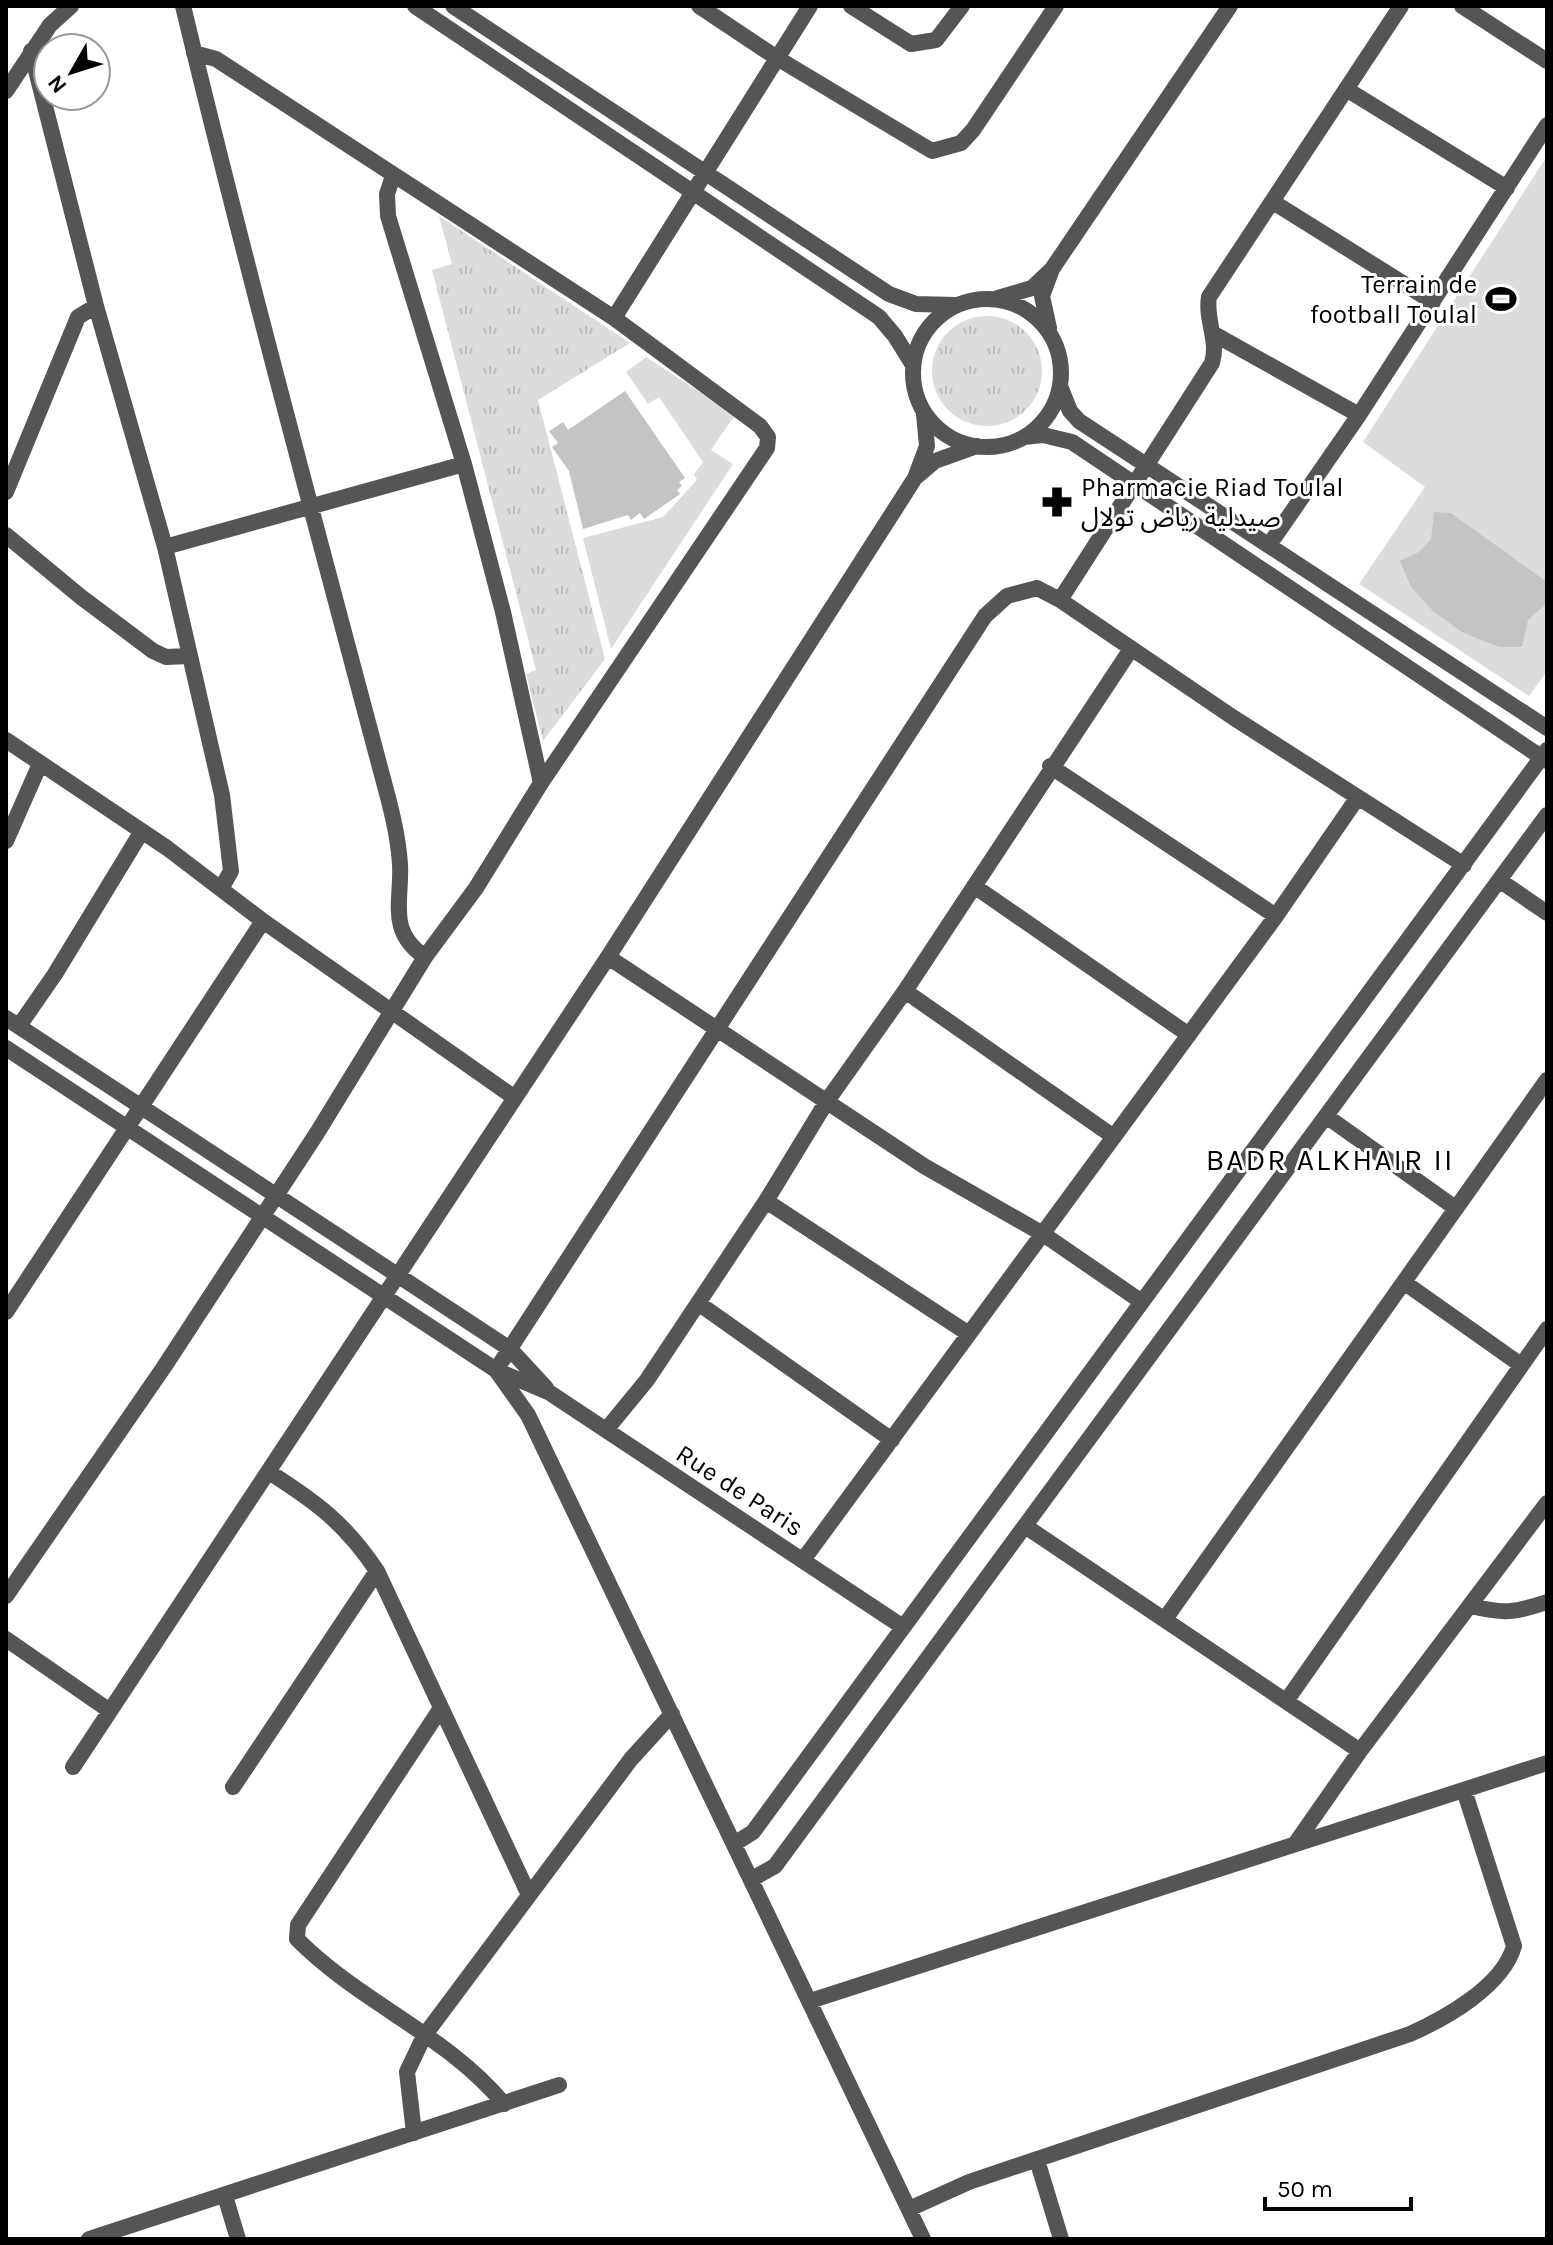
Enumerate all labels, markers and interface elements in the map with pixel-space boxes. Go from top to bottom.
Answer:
north arrow [32,32,112,112]
text: N [42,70,72,98]
place label: Terrain de football Toulal [1310,269,1477,330]
sports icon: Terrain de football Toulal [1484,282,1518,316]
place label: Pharmacie Riad Toulal صيدلية رياض تولال [1081,472,1343,533]
pharmacy icon: Pharmacie Riad Toulal صيدلية رياض تولال [1040,485,1074,519]
district label: BADR ALKHAIR II [1206,1142,1454,1178]
street label: Rue de Paris [670,1438,809,1543]
scale bar [1265,2161,1411,2211]
text: 50 m [1277,2175,1333,2203]

